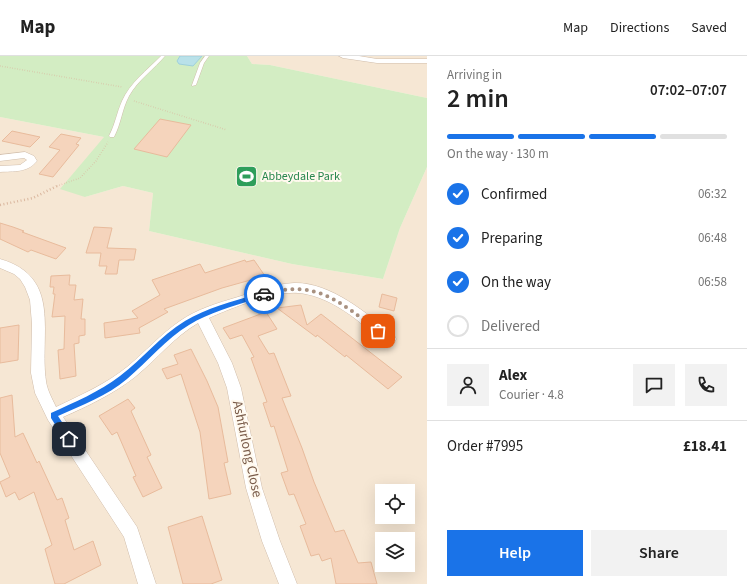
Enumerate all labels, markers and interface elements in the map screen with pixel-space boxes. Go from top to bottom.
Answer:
text: Map [20,14,55,41]
text: Map [563,18,588,38]
text: Directions [610,18,669,38]
text: Saved [691,18,727,38]
text: Arriving in [447,66,502,84]
text: 2 min [447,80,509,117]
text: 07:02–07:07 [650,80,727,101]
text: On the way · 130 m [447,145,549,163]
sports icon: Abbeydale Park [234,163,260,189]
place label: Abbeydale Park [262,168,340,185]
icon: check [447,183,469,205]
text: Confirmed [481,184,547,205]
text: 06:32 [698,185,727,203]
icon: check [447,227,469,249]
text: Preparing [481,228,542,249]
text: 06:48 [698,229,727,247]
icon: check [447,271,469,293]
text: On the way [481,272,551,293]
text: 06:58 [698,273,727,291]
courier [244,274,284,314]
icon: car [253,283,275,305]
pin [361,314,395,348]
text: Delivered [481,316,540,337]
icon: bag [367,320,389,342]
button: person [447,364,489,406]
button: chat [633,364,675,406]
button: phone [685,364,727,406]
text: Alex [499,365,527,386]
text: Courier · 4.8 [499,386,564,404]
street label: Ashfurlong Close [227,399,267,499]
pin [52,422,86,456]
icon: home [58,428,80,450]
text: Order #7995 [447,436,523,457]
text: £18.41 [683,436,727,457]
map controls [375,484,415,572]
button: locate [375,484,415,524]
button: Help [447,530,583,576]
button: Share [591,530,727,576]
button: layers [375,532,415,572]

